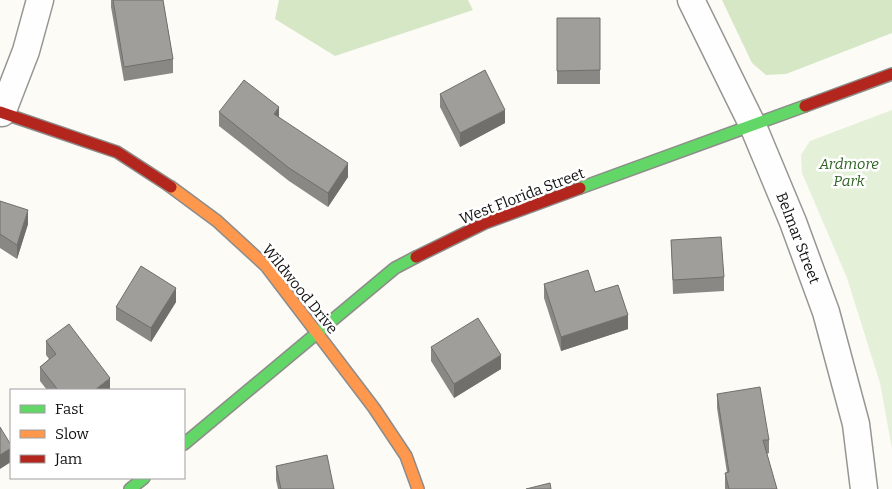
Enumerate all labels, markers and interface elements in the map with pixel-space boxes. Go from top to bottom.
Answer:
park label: Ardmore Park [818,155,879,190]
street label: West Florida Street [457,164,588,228]
street label: Belmar Street [772,190,824,287]
street label: Wildwood Drive [258,241,342,337]
legend [10,389,185,479]
text: Fast [55,400,84,418]
text: Slow [55,425,90,443]
text: Jam [54,450,83,468]

